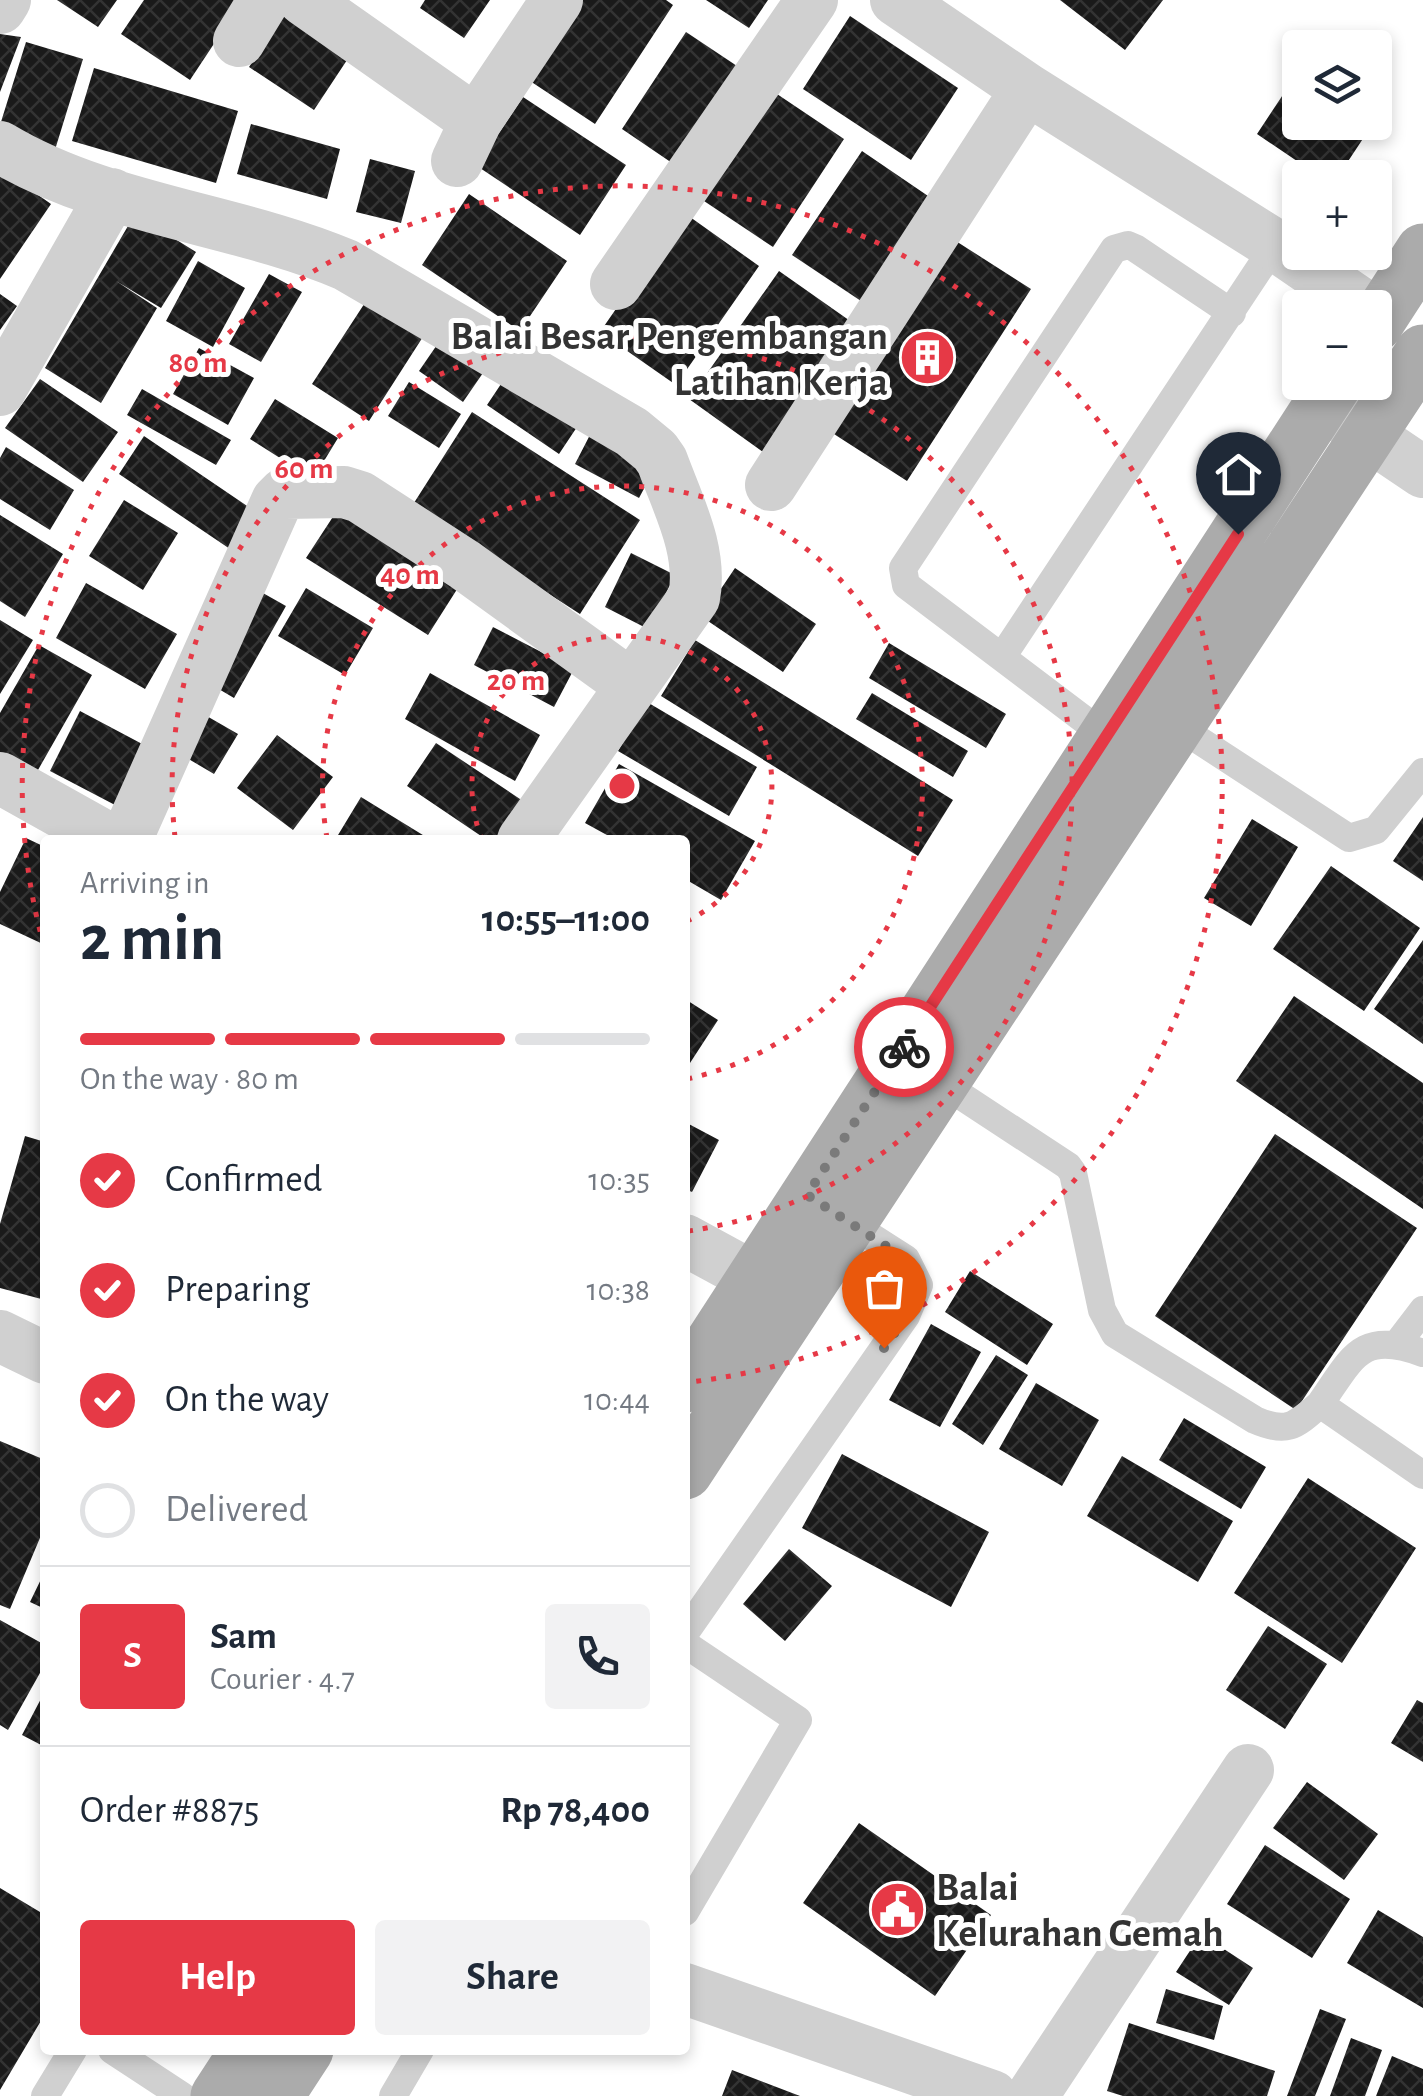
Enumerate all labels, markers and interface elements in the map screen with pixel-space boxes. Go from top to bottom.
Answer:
map controls [1282,30,1392,400]
button: layers [1282,30,1392,140]
button: + [1282,160,1392,270]
button: − [1282,290,1392,400]
place label: Balai Besar Pengembangan Latihan Kerja [451,317,888,403]
building icon: Balai Besar Pengembangan Latihan Kerja [897,328,957,388]
text: 80 m [168,348,228,378]
pin [1196,432,1281,535]
icon: home [1211,447,1266,502]
text: 60 m [275,454,333,484]
text: 40 m [380,560,440,590]
text: 20 m [487,666,545,696]
centre of rings [604,768,640,804]
text: Arriving in [80,867,209,899]
text: 10:55–11:00 [482,901,650,939]
text: 2 min [80,907,224,972]
courier [854,997,954,1097]
icon: bike [877,1020,932,1075]
text: On the way · 80 m [80,1063,299,1095]
icon: check [80,1153,135,1208]
text: Confirmed [165,1161,322,1199]
text: 10:35 [588,1164,650,1196]
pin [842,1246,927,1349]
icon: bag [857,1261,912,1316]
icon: check [80,1263,135,1318]
text: Preparing [165,1271,310,1309]
text: 10:38 [586,1274,650,1306]
icon: check [80,1373,135,1428]
text: On the way [165,1381,329,1419]
text: 10:44 [584,1384,650,1416]
text: Delivered [165,1491,308,1529]
button: phone [545,1604,650,1709]
text: Sam [210,1618,277,1656]
text: S [123,1637,142,1675]
text: Courier · 4.7 [210,1663,355,1695]
text: Order #8875 [80,1792,259,1830]
text: Rp 78,400 [500,1792,650,1830]
place label: Balai Kelurahan Gemah [936,1868,1224,1954]
public building icon: Balai Kelurahan Gemah [867,1879,927,1939]
button: Help [80,1920,355,2035]
button: Share [375,1920,650,2035]

